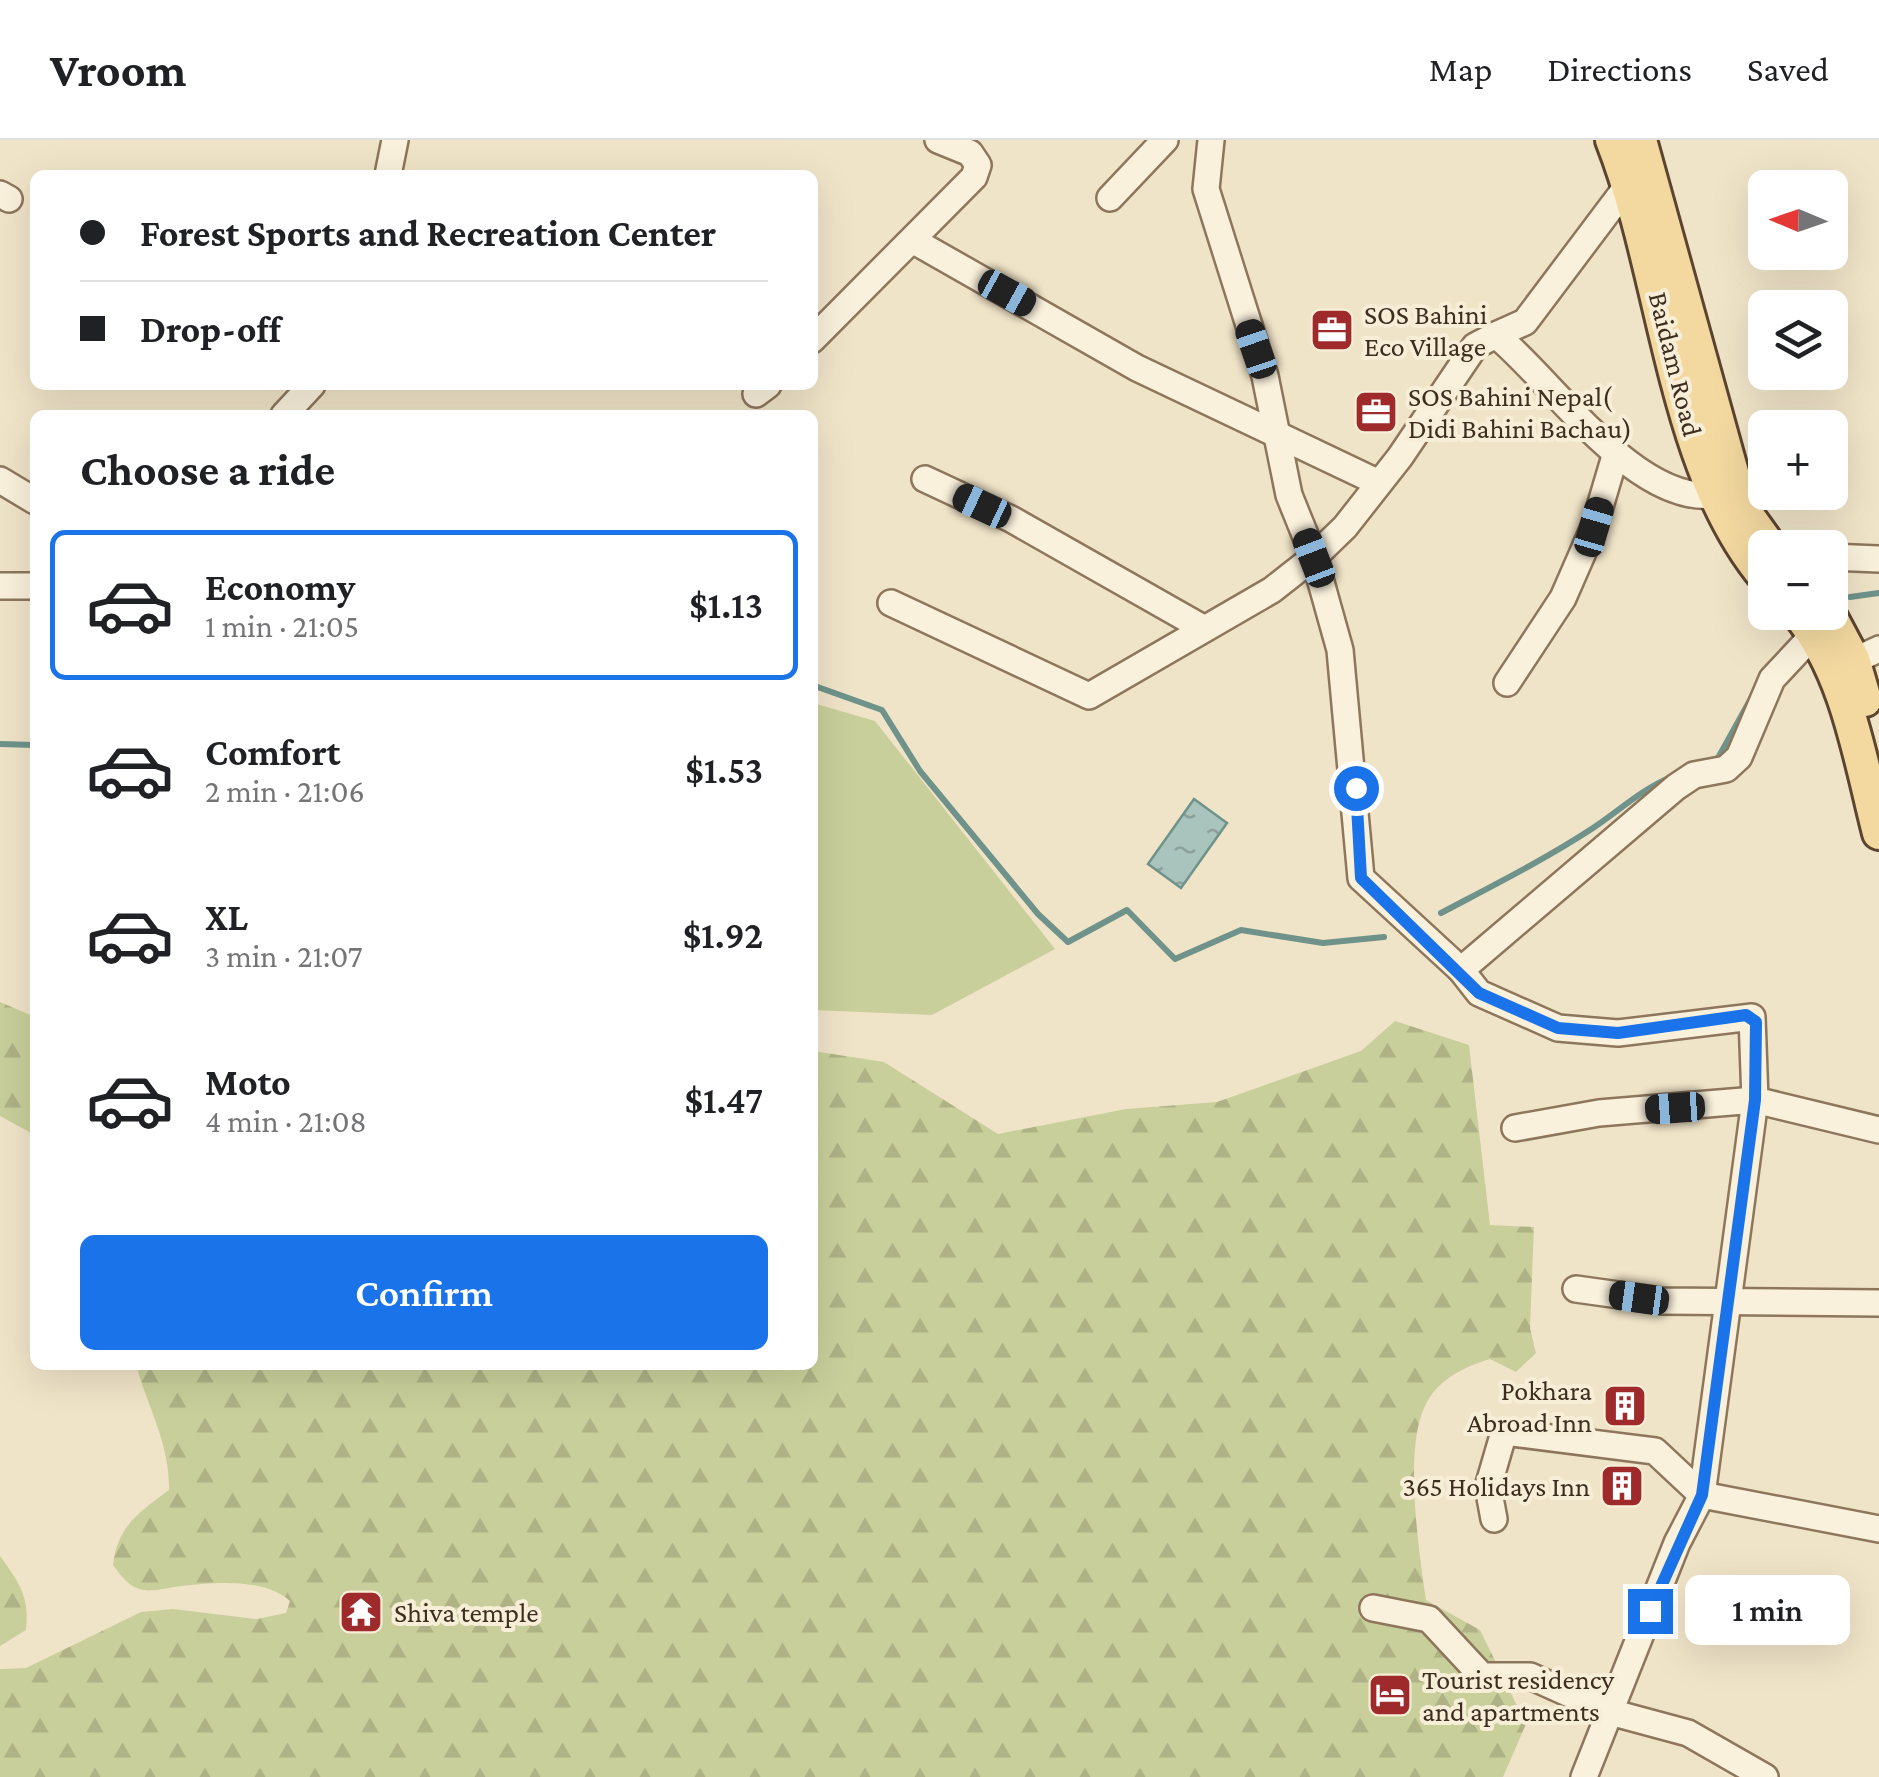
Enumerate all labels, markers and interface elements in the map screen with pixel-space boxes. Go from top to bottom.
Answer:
text: Vroom [50,43,186,96]
text: Map [1429,50,1492,89]
text: Directions [1547,50,1692,89]
text: Saved [1747,50,1829,89]
north arrow [1748,170,1848,270]
map controls [1748,170,1848,630]
text: Forest Sports and Recreation Center [140,212,716,254]
car [973,265,1041,321]
street label: Baidam Road [1643,289,1708,440]
button: layers [1748,290,1848,390]
place label: SOS Bahini Eco Village [1364,299,1487,362]
office icon: SOS Bahini Eco Village [1309,307,1355,353]
text: Drop-off [140,308,281,350]
car [1232,316,1280,382]
place label: SOS Bahini Nepal( Didi Bahini Bachau) [1408,381,1632,445]
office icon: SOS Bahini Nepal( Didi Bahini Bachau) [1353,389,1399,435]
button: + [1748,410,1848,510]
text: Choose a ride [80,445,335,495]
car [948,480,1016,532]
car [1571,494,1617,560]
car [1289,525,1339,591]
button: − [1748,530,1848,630]
icon: car [85,560,175,650]
text: Economy [205,566,355,608]
text: $1.13 [689,584,763,626]
text: 1 min · 21:05 [205,608,359,644]
icon: car [85,725,175,815]
text: Comfort [205,731,341,773]
text: $1.53 [685,749,763,791]
route start [1334,766,1379,811]
text: 2 min · 21:06 [205,773,365,809]
icon: car [85,890,175,980]
text: XL [205,896,248,938]
text: $1.92 [683,914,763,956]
text: 3 min · 21:07 [205,938,362,974]
icon: car [85,1055,175,1145]
text: Moto [205,1061,291,1103]
text: $1.47 [685,1079,763,1121]
car [1644,1091,1706,1125]
text: 4 min · 21:08 [205,1103,367,1139]
button: Confirm [80,1235,768,1350]
car [1607,1279,1671,1317]
place label: Pokhara Abroad Inn [1467,1375,1592,1438]
building icon: Pokhara Abroad Inn [1602,1383,1648,1429]
building icon: 365 Holidays Inn [1599,1463,1645,1509]
place label: 365 Holidays Inn [1402,1471,1590,1502]
callout: 1 min [1685,1576,1850,1646]
temple icon: Shiva temple [338,1589,384,1635]
route end [1628,1589,1673,1634]
text: 1 min [1732,1592,1803,1628]
place label: Shiva temple [394,1597,539,1628]
place label: Tourist residency and apartments [1422,1664,1615,1727]
hotel icon: Tourist residency and apartments [1367,1672,1413,1718]

